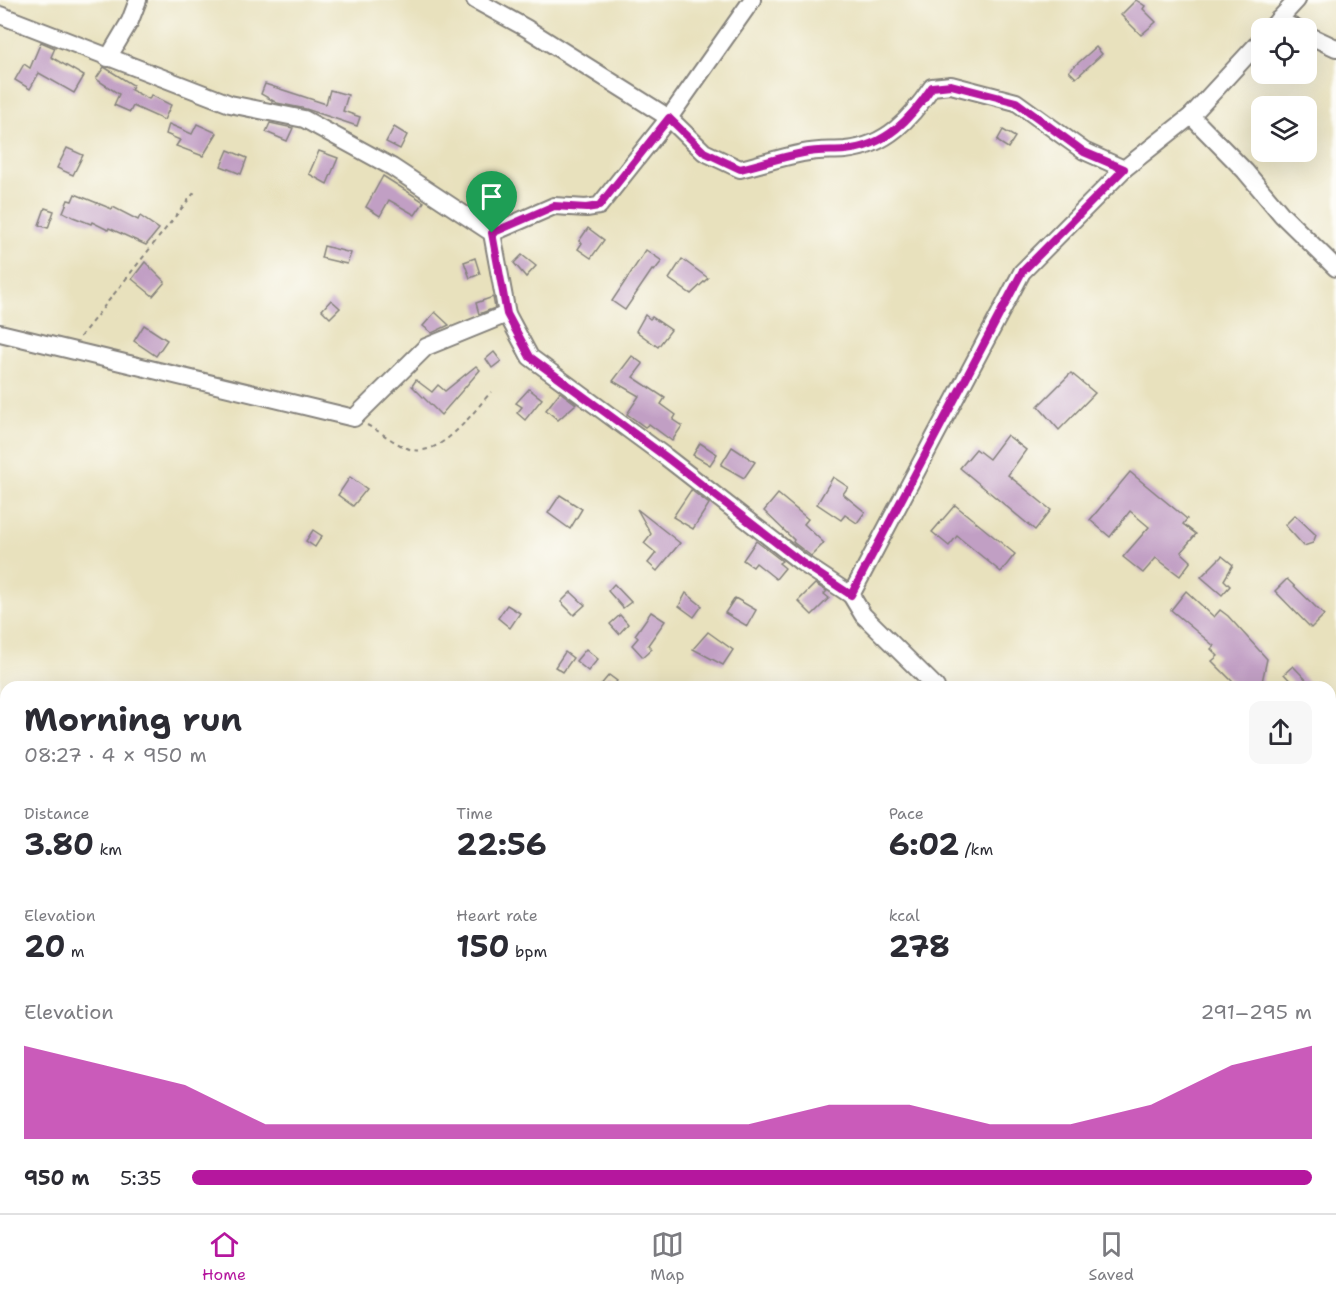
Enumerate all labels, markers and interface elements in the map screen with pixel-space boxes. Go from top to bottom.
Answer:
map controls [1251,18,1317,162]
button: locate [1251,18,1317,84]
button: layers [1251,96,1317,162]
pin [466,171,517,233]
icon: arrive [475,180,508,213]
text: Morning run [24,697,242,742]
button: share [1249,701,1312,764]
text: 08:27 · 4 × 950 m [24,742,207,768]
text: Distance [24,803,90,824]
text: Time [456,803,493,824]
text: Pace [889,803,924,824]
text: 3.80 [24,824,94,865]
text: 22:56 [456,824,547,865]
text: 6:02 [889,824,959,865]
text: km [94,839,122,860]
text: /km [959,839,993,860]
text: Elevation [24,905,96,926]
text: Heart rate [456,905,538,926]
text: kcal [889,905,920,926]
text: 20 [24,926,65,967]
text: 150 [456,926,510,967]
text: 278 [889,926,950,967]
text: m [65,941,85,962]
text: bpm [510,941,547,962]
text: Elevation [24,999,114,1025]
text: 291–295 m [1200,999,1312,1025]
text: 950 m [24,1165,90,1191]
text: 5:35 [120,1165,162,1191]
tab: Home [202,1228,246,1285]
tab: Map [650,1228,684,1285]
tab: Saved [1089,1228,1134,1285]

